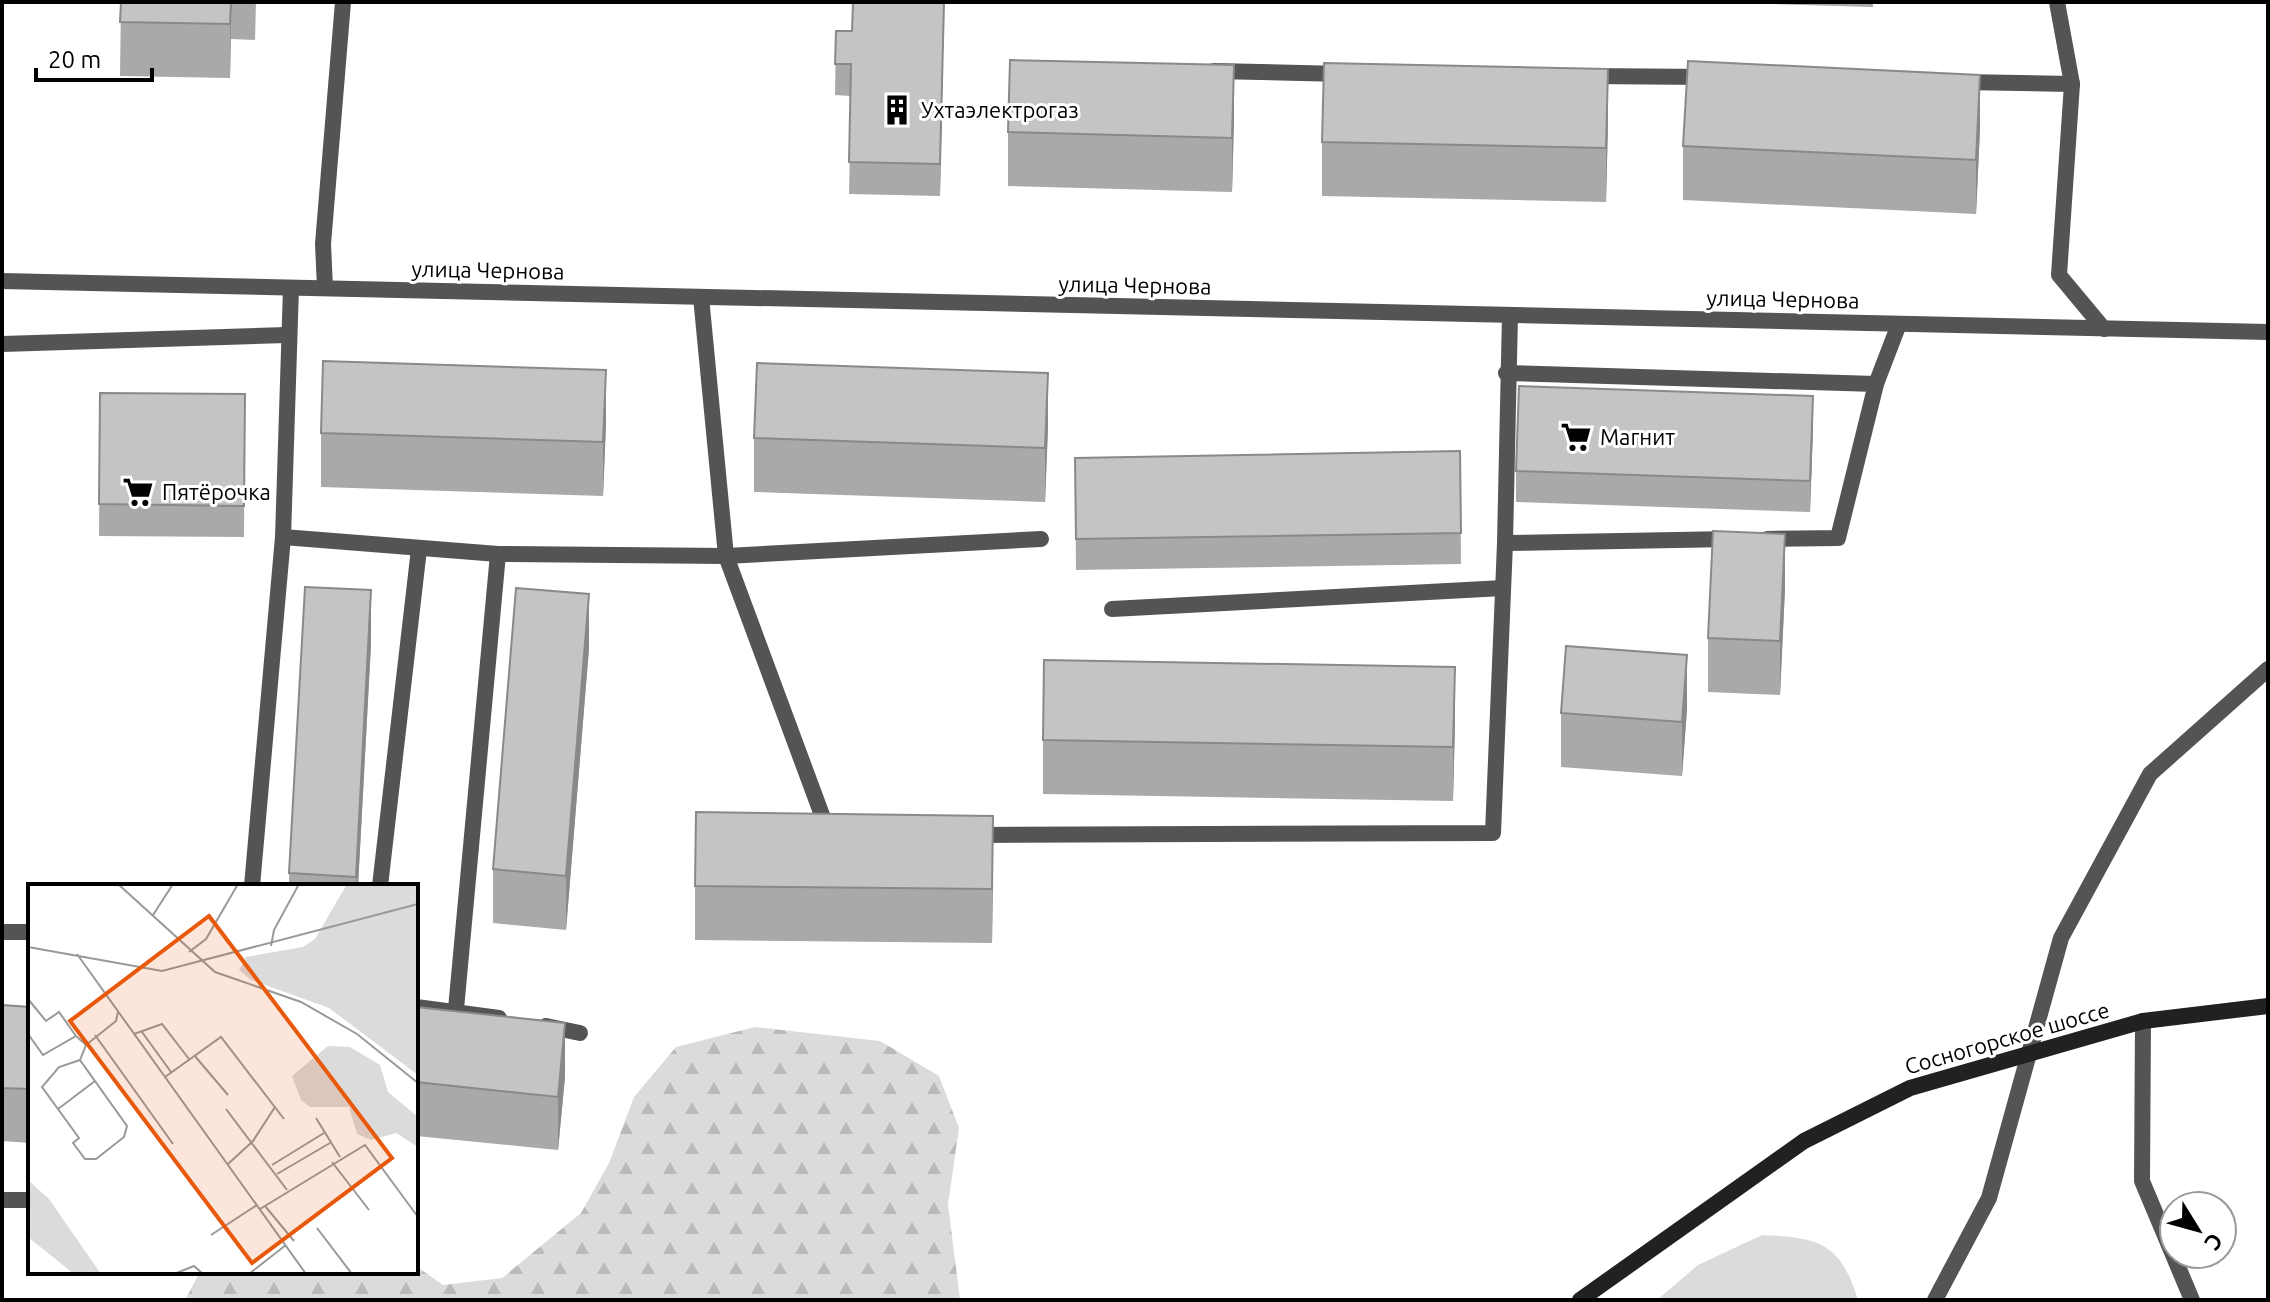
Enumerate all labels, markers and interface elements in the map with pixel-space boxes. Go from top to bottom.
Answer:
scale bar [36,32,152,82]
text: 20 m [48,46,101,73]
building icon: Ухтаэлектрогаз [880,93,914,127]
place label: Ухтаэлектрогаз [921,97,1079,122]
street label: улица Чернова [411,256,565,283]
street label: улица Чернова [1058,271,1212,298]
street label: улица Чернова [1706,285,1860,312]
supermarket icon: Магнит [1559,420,1593,454]
place label: Магнит [1600,424,1675,449]
supermarket icon: Пятёрочка [121,475,155,509]
place label: Пятёрочка [162,479,271,504]
inset map [28,884,418,1274]
street label: Сосногорское шоссе [1902,996,2112,1079]
north arrow [2158,1190,2238,1270]
text: С [2200,1229,2229,1255]

